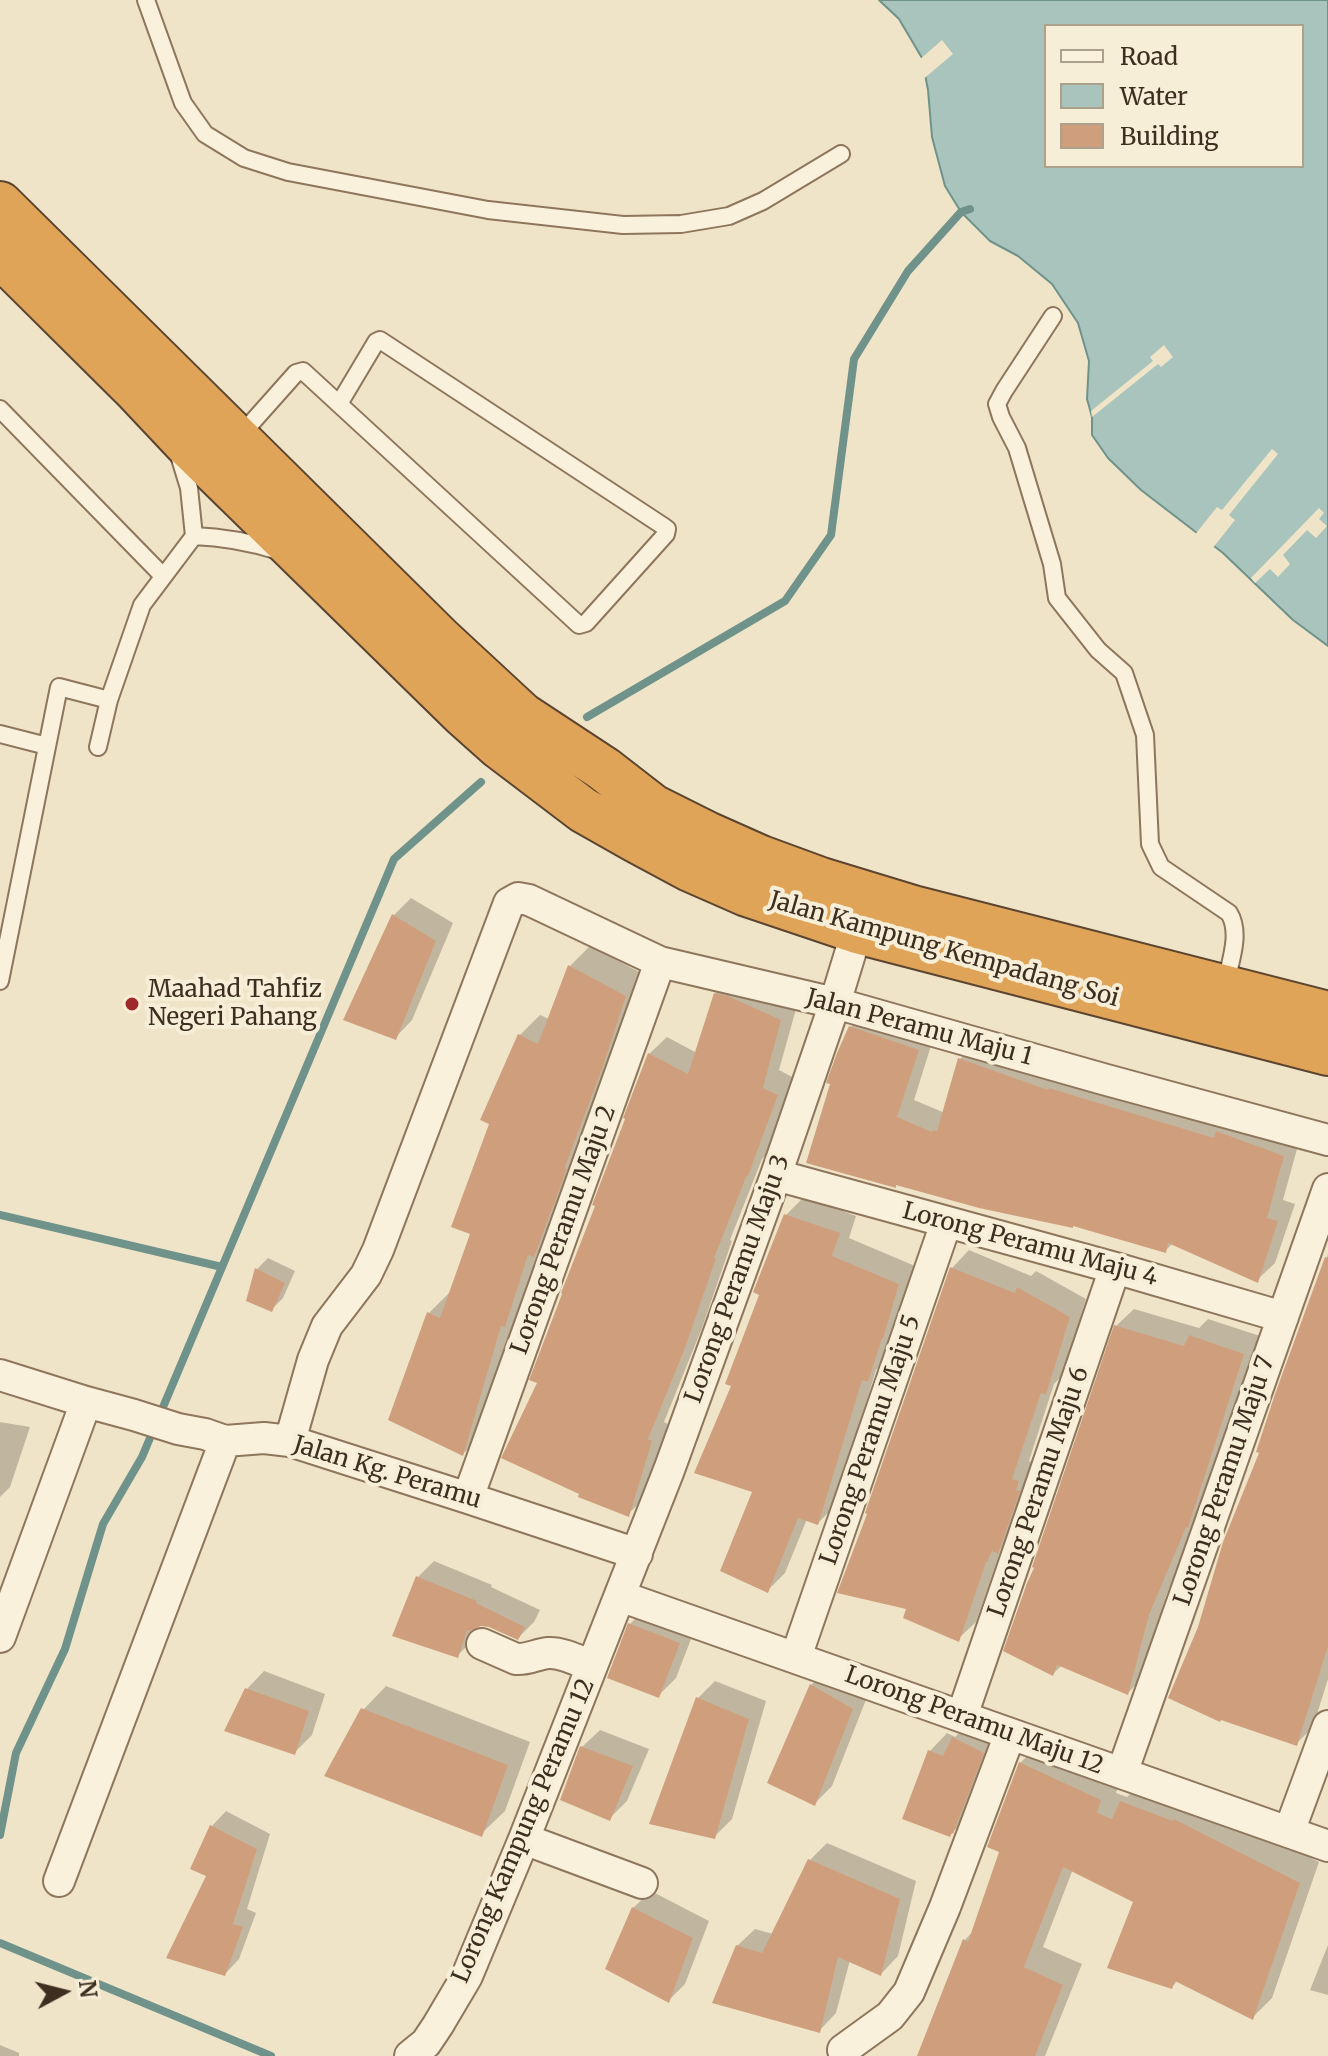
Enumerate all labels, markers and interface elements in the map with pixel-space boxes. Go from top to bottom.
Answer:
legend [1044,24,1304,168]
text: Road [1120,41,1178,72]
text: Water [1120,81,1188,112]
text: Building [1120,121,1219,152]
street label: Jalan Kampung Kempadang Soi [766,886,1122,1014]
place label: Maahad Tahfiz Negeri Pahang [148,976,322,1032]
street label: Jalan Peramu Maju 1 [803,984,1035,1072]
marker: Maahad Tahfiz Negeri Pahang [123,995,141,1013]
street label: Lorong Peramu Maju 2 [506,1102,622,1358]
street label: Lorong Peramu Maju 3 [680,1151,796,1407]
street label: Lorong Peramu Maju 4 [899,1197,1161,1293]
street label: Lorong Peramu Maju 5 [815,1311,927,1569]
street label: Lorong Peramu Maju 7 [1169,1353,1281,1609]
street label: Lorong Peramu Maju 6 [983,1363,1095,1621]
street label: Jalan Kg. Peramu [289,1431,485,1515]
street label: Lorong Peramu Maju 12 [841,1661,1107,1781]
street label: Lorong Kampung Peramu 12 [447,1674,601,1988]
north arrow [24,1952,104,2032]
text: N [73,1979,103,1999]

